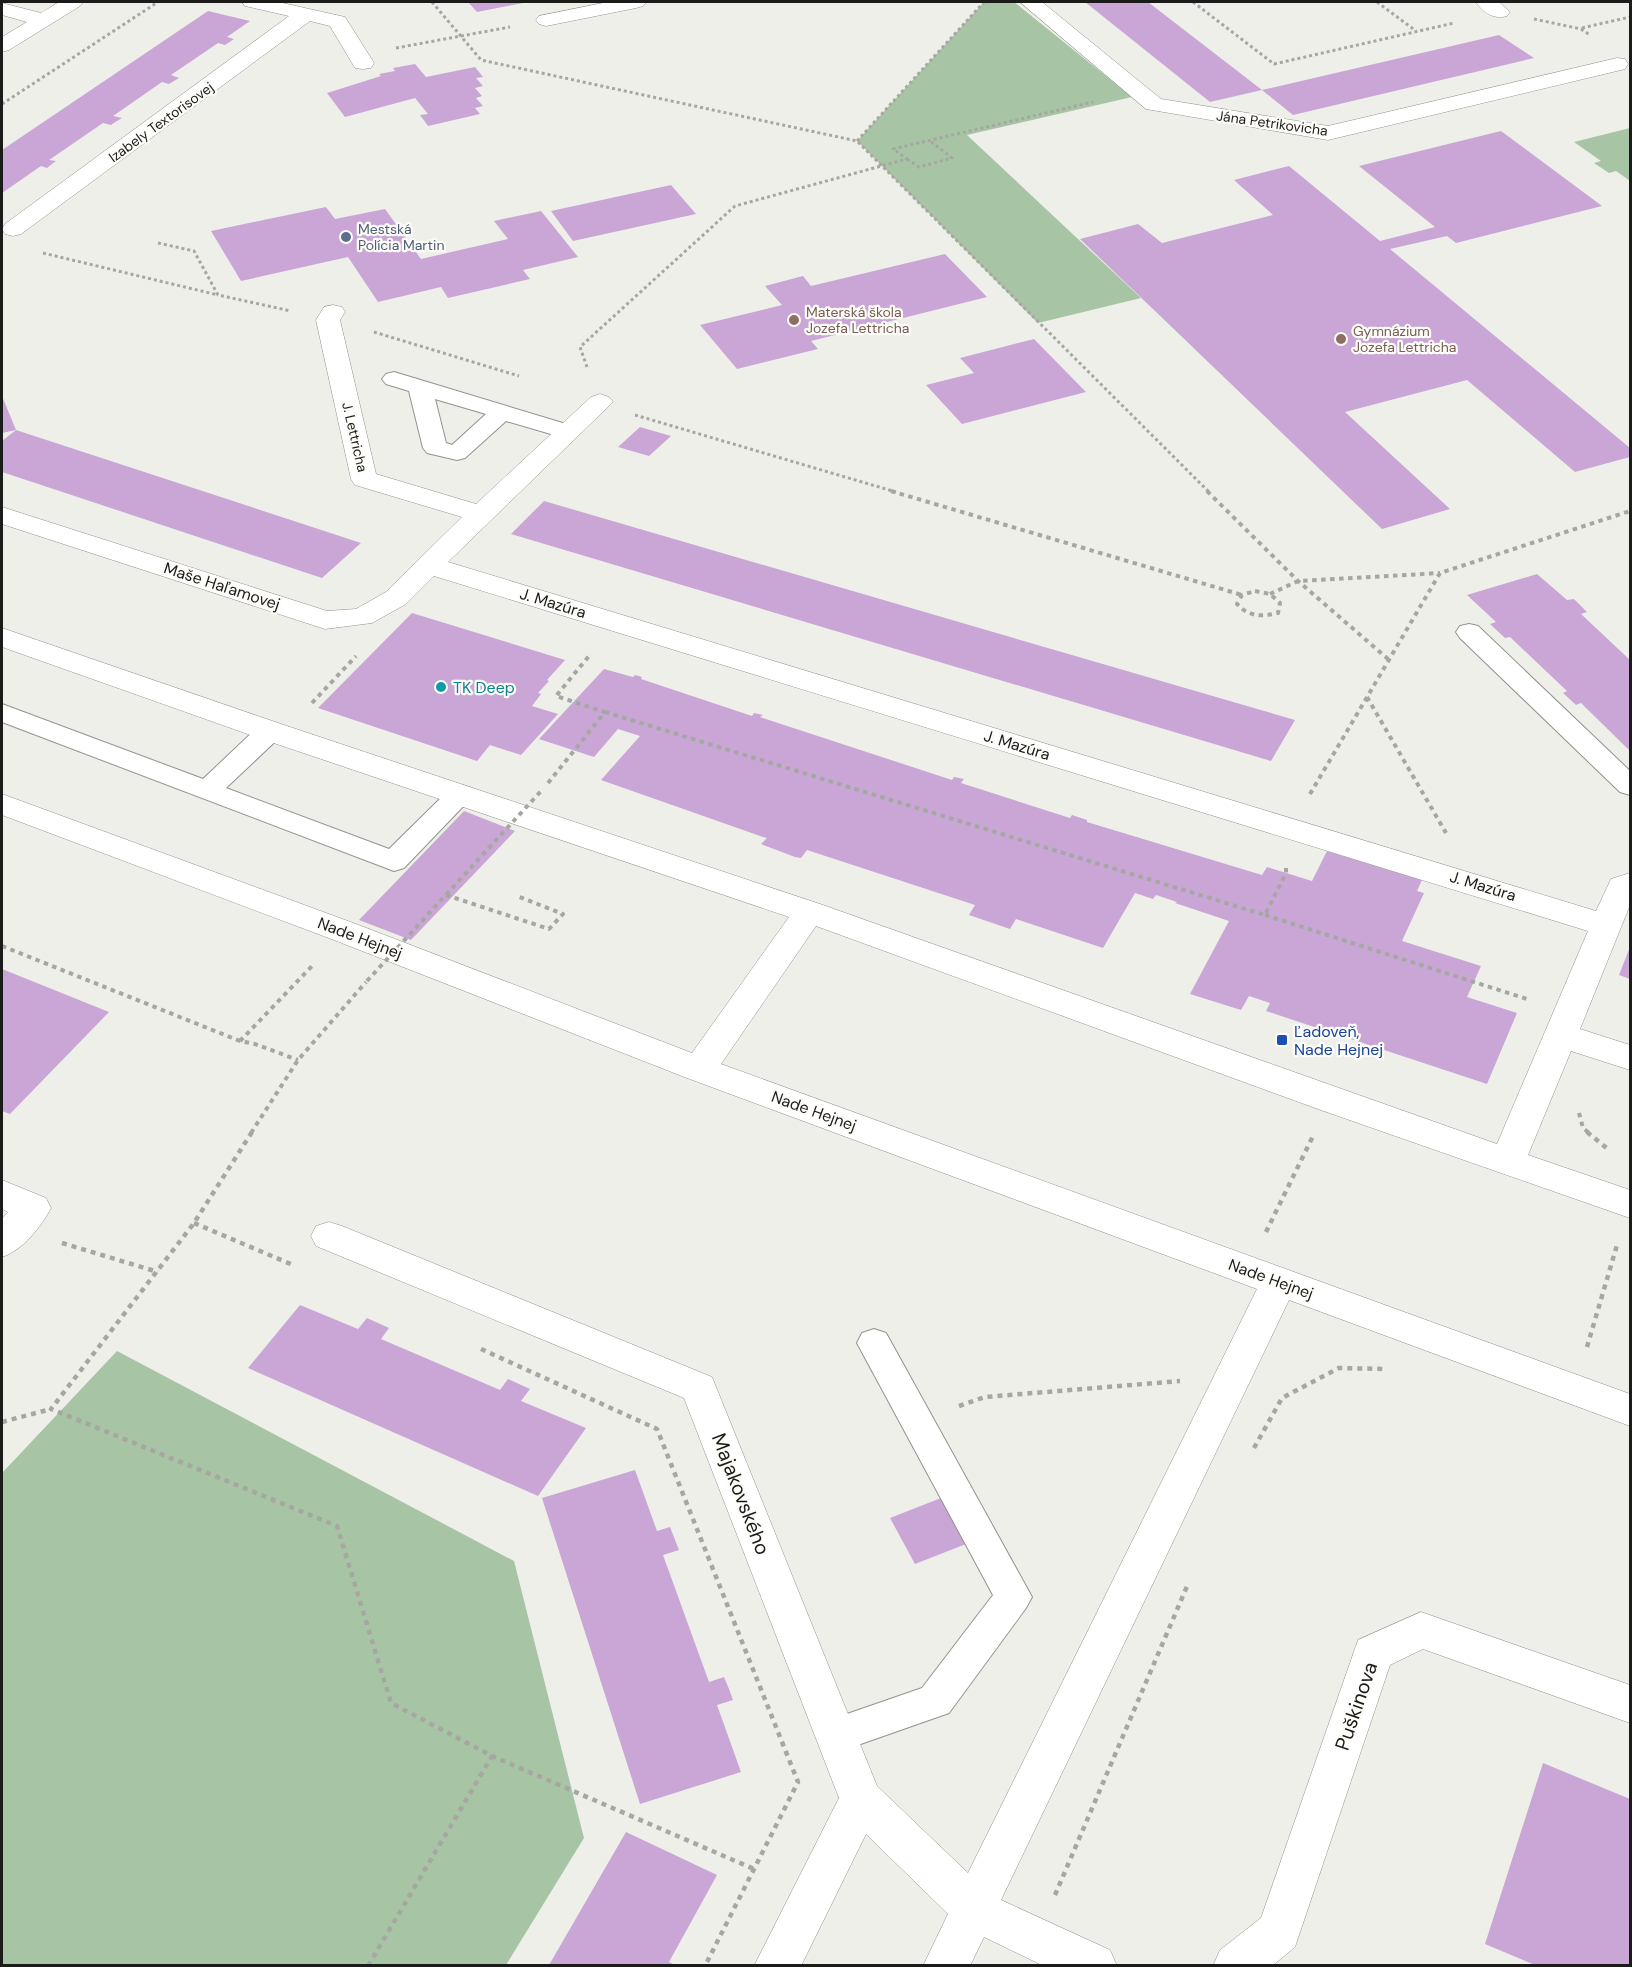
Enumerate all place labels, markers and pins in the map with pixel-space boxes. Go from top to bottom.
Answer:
place label: Mestská Polícia Martin [358,220,444,254]
marker: Mestská Polícia Martin [339,230,353,244]
place label: Materská škola Jozefa Lettricha [806,303,910,337]
marker: Materská škola Jozefa Lettricha [787,313,801,327]
place label: Gymnázium Jozefa Lettricha [1353,322,1457,356]
marker: Gymnázium Jozefa Lettricha [1334,332,1348,346]
place label: TK Deep [453,677,515,698]
marker: TK Deep [434,680,448,694]
place label: Ľadoveň, Nade Hejnej [1294,1021,1383,1060]
marker: Ľadoveň, Nade Hejnej [1275,1033,1289,1047]

